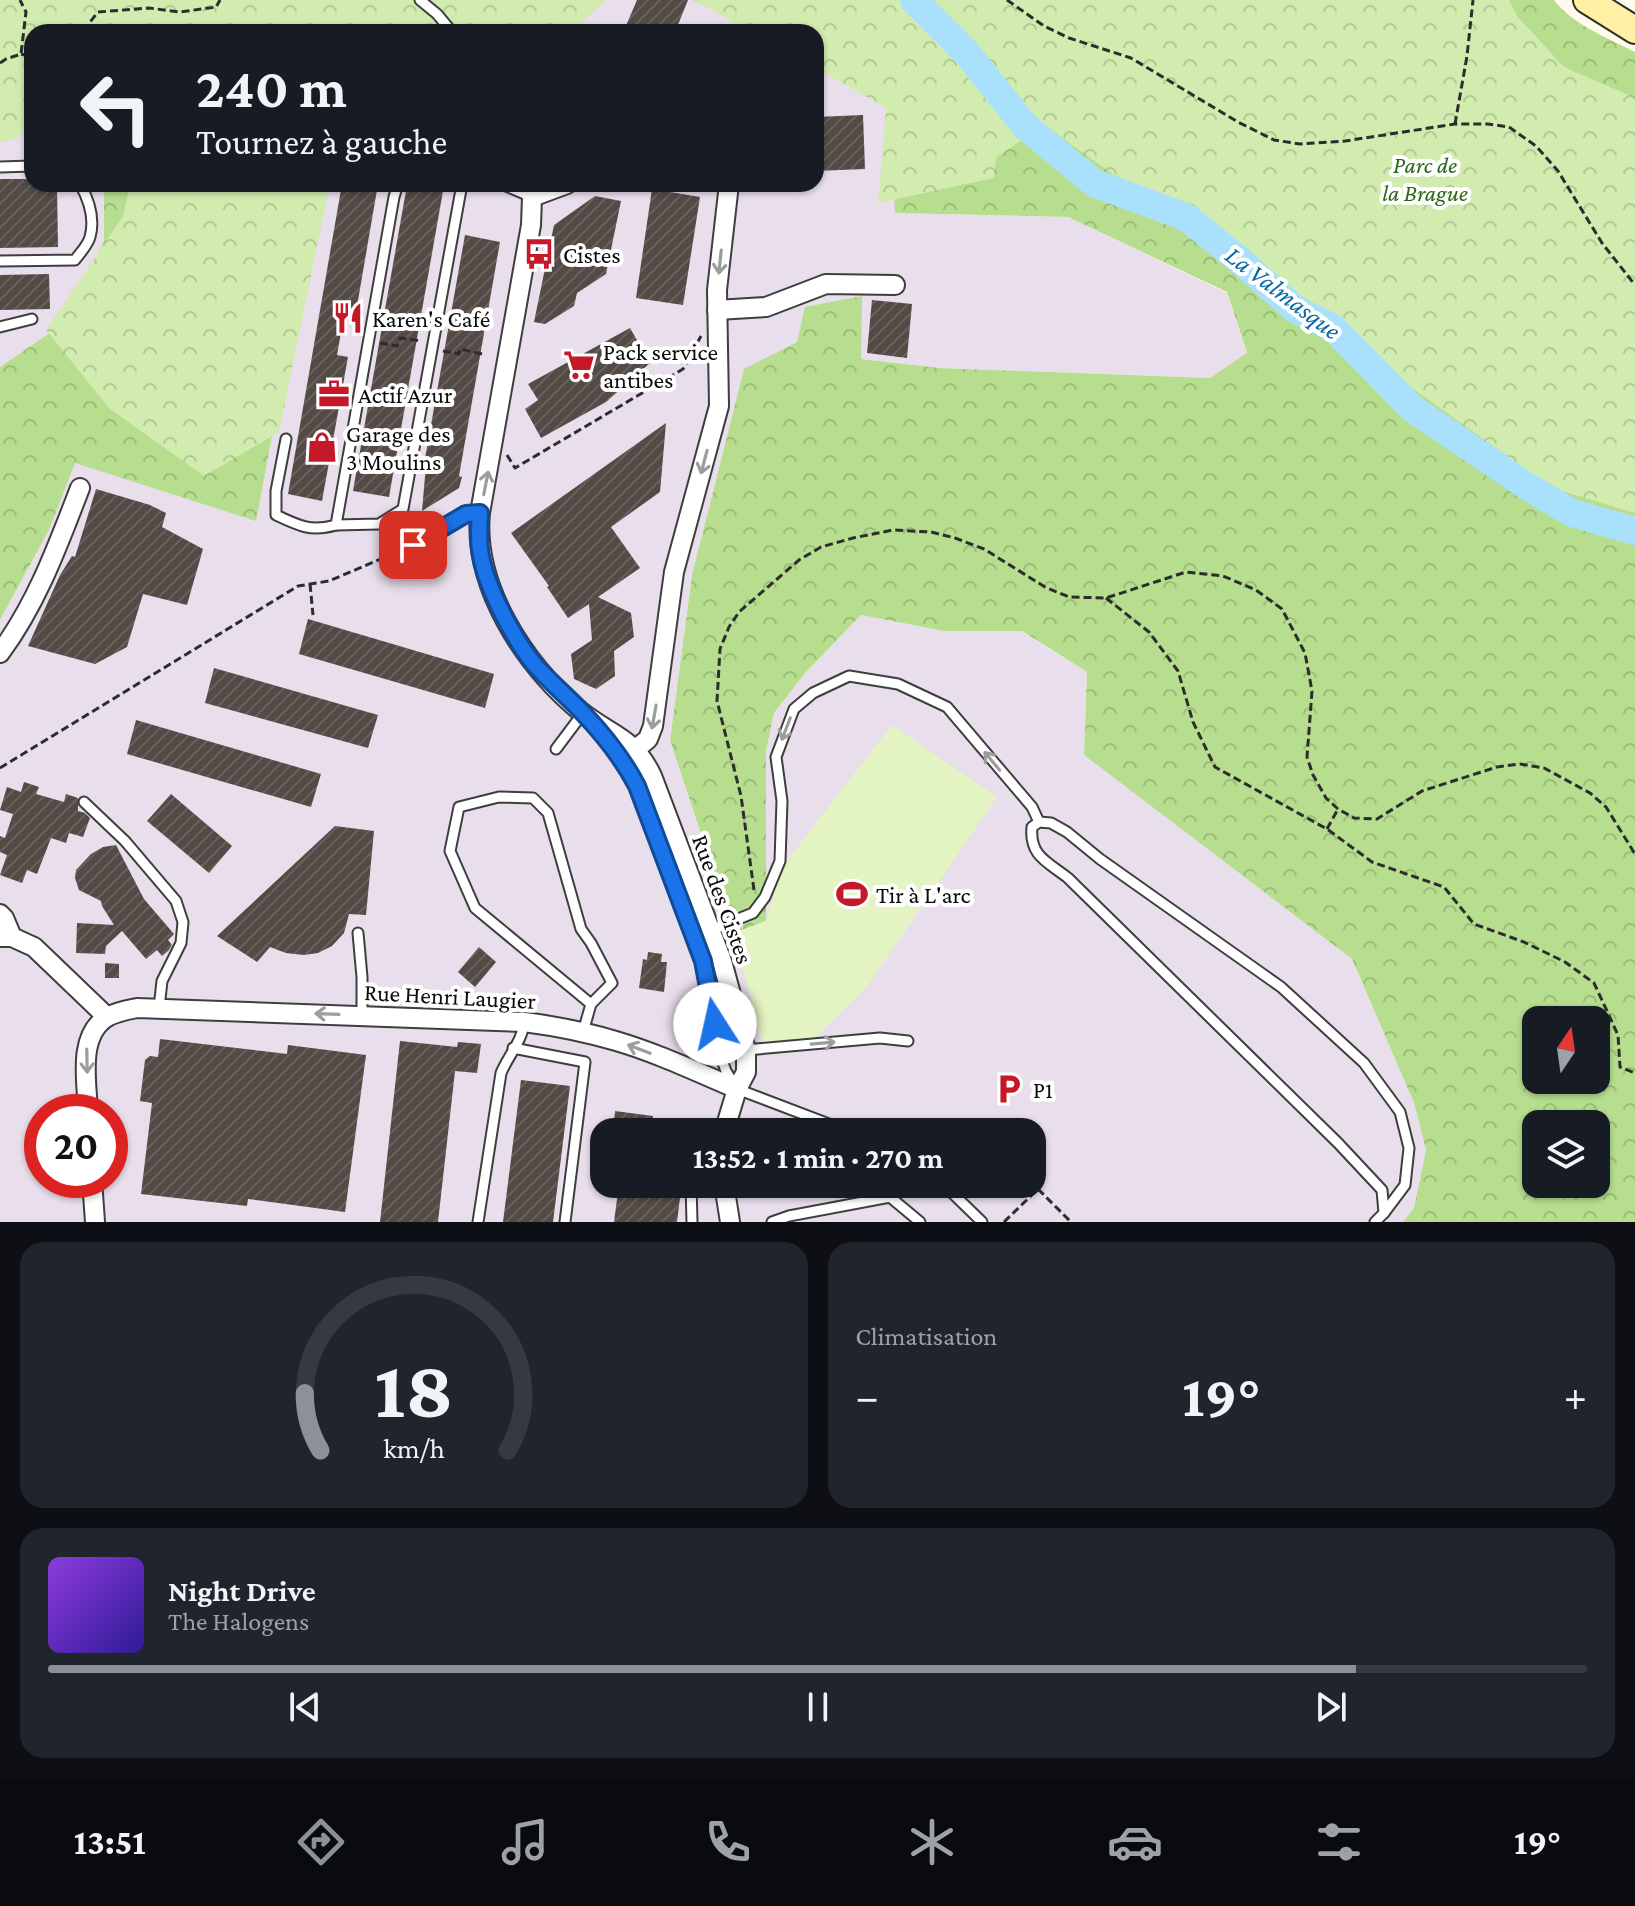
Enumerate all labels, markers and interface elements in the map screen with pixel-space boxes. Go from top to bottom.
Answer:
icon: left [64,56,168,160]
text: 240 m [196,57,347,119]
text: Tournez à gauche [196,122,447,162]
park label: Parc de la Brague [1382,151,1468,206]
bus stop icon: Cistes [522,237,556,271]
water label: La Valmasque [1220,240,1346,346]
place label: Cistes [563,241,621,268]
one-way arrow [713,248,728,274]
restaurant icon: Karen's Café [331,301,365,335]
place label: Karen's Café [372,305,490,332]
place label: Pack service antibes [603,338,718,393]
supermarket icon: Pack service antibes [562,348,596,382]
office icon: Actif Azur [317,377,351,411]
place label: Actif Azur [358,381,453,408]
place label: Garage des 3 Moulins [346,420,451,475]
shop icon: Garage des 3 Moulins [305,430,339,464]
one-way arrow [695,449,710,474]
one-way arrow [479,470,494,496]
pin [379,511,447,579]
icon: arrive [391,523,435,567]
one-way arrow [645,703,660,729]
one-way arrow [778,716,792,741]
one-way arrow [983,751,1001,772]
street label: Rue des Cistes [687,831,759,967]
sports icon: Tir à L'arc [835,877,869,911]
place label: Tir à L'arc [876,881,971,908]
street label: Rue Henri Laugier [363,978,537,1014]
position arrow [673,982,757,1066]
north arrow [1522,1006,1610,1094]
map controls [1522,1006,1610,1198]
one-way arrow [314,1007,341,1022]
one-way arrow [809,1036,836,1051]
one-way arrow [627,1041,652,1056]
one-way arrow [79,1047,95,1074]
parking icon: P1 [992,1072,1026,1106]
place label: P1 [1033,1076,1053,1103]
speed limit sign: 20 [24,1094,128,1198]
button: layers [1522,1110,1610,1198]
text: 13:52 · 1 min · 270 m [693,1141,943,1174]
text: Climatisation [856,1322,997,1351]
text: 18 [374,1342,454,1435]
text: 19° [1182,1362,1261,1429]
text: − [856,1372,879,1420]
text: + [1564,1372,1587,1420]
text: km/h [383,1432,445,1464]
text: Night Drive [168,1574,316,1607]
text: The Halogens [168,1607,309,1636]
icon: previous [283,1685,327,1729]
icon: pause [796,1685,840,1729]
icon: next [1309,1685,1353,1729]
icon: directions [293,1814,349,1870]
icon: music [497,1814,553,1870]
icon: phone [700,1814,756,1870]
icon: climate [904,1814,960,1870]
icon: car [1107,1814,1163,1870]
icon: filters [1311,1814,1367,1870]
text: 13:51 [74,1822,146,1862]
text: 19° [1514,1822,1561,1862]

